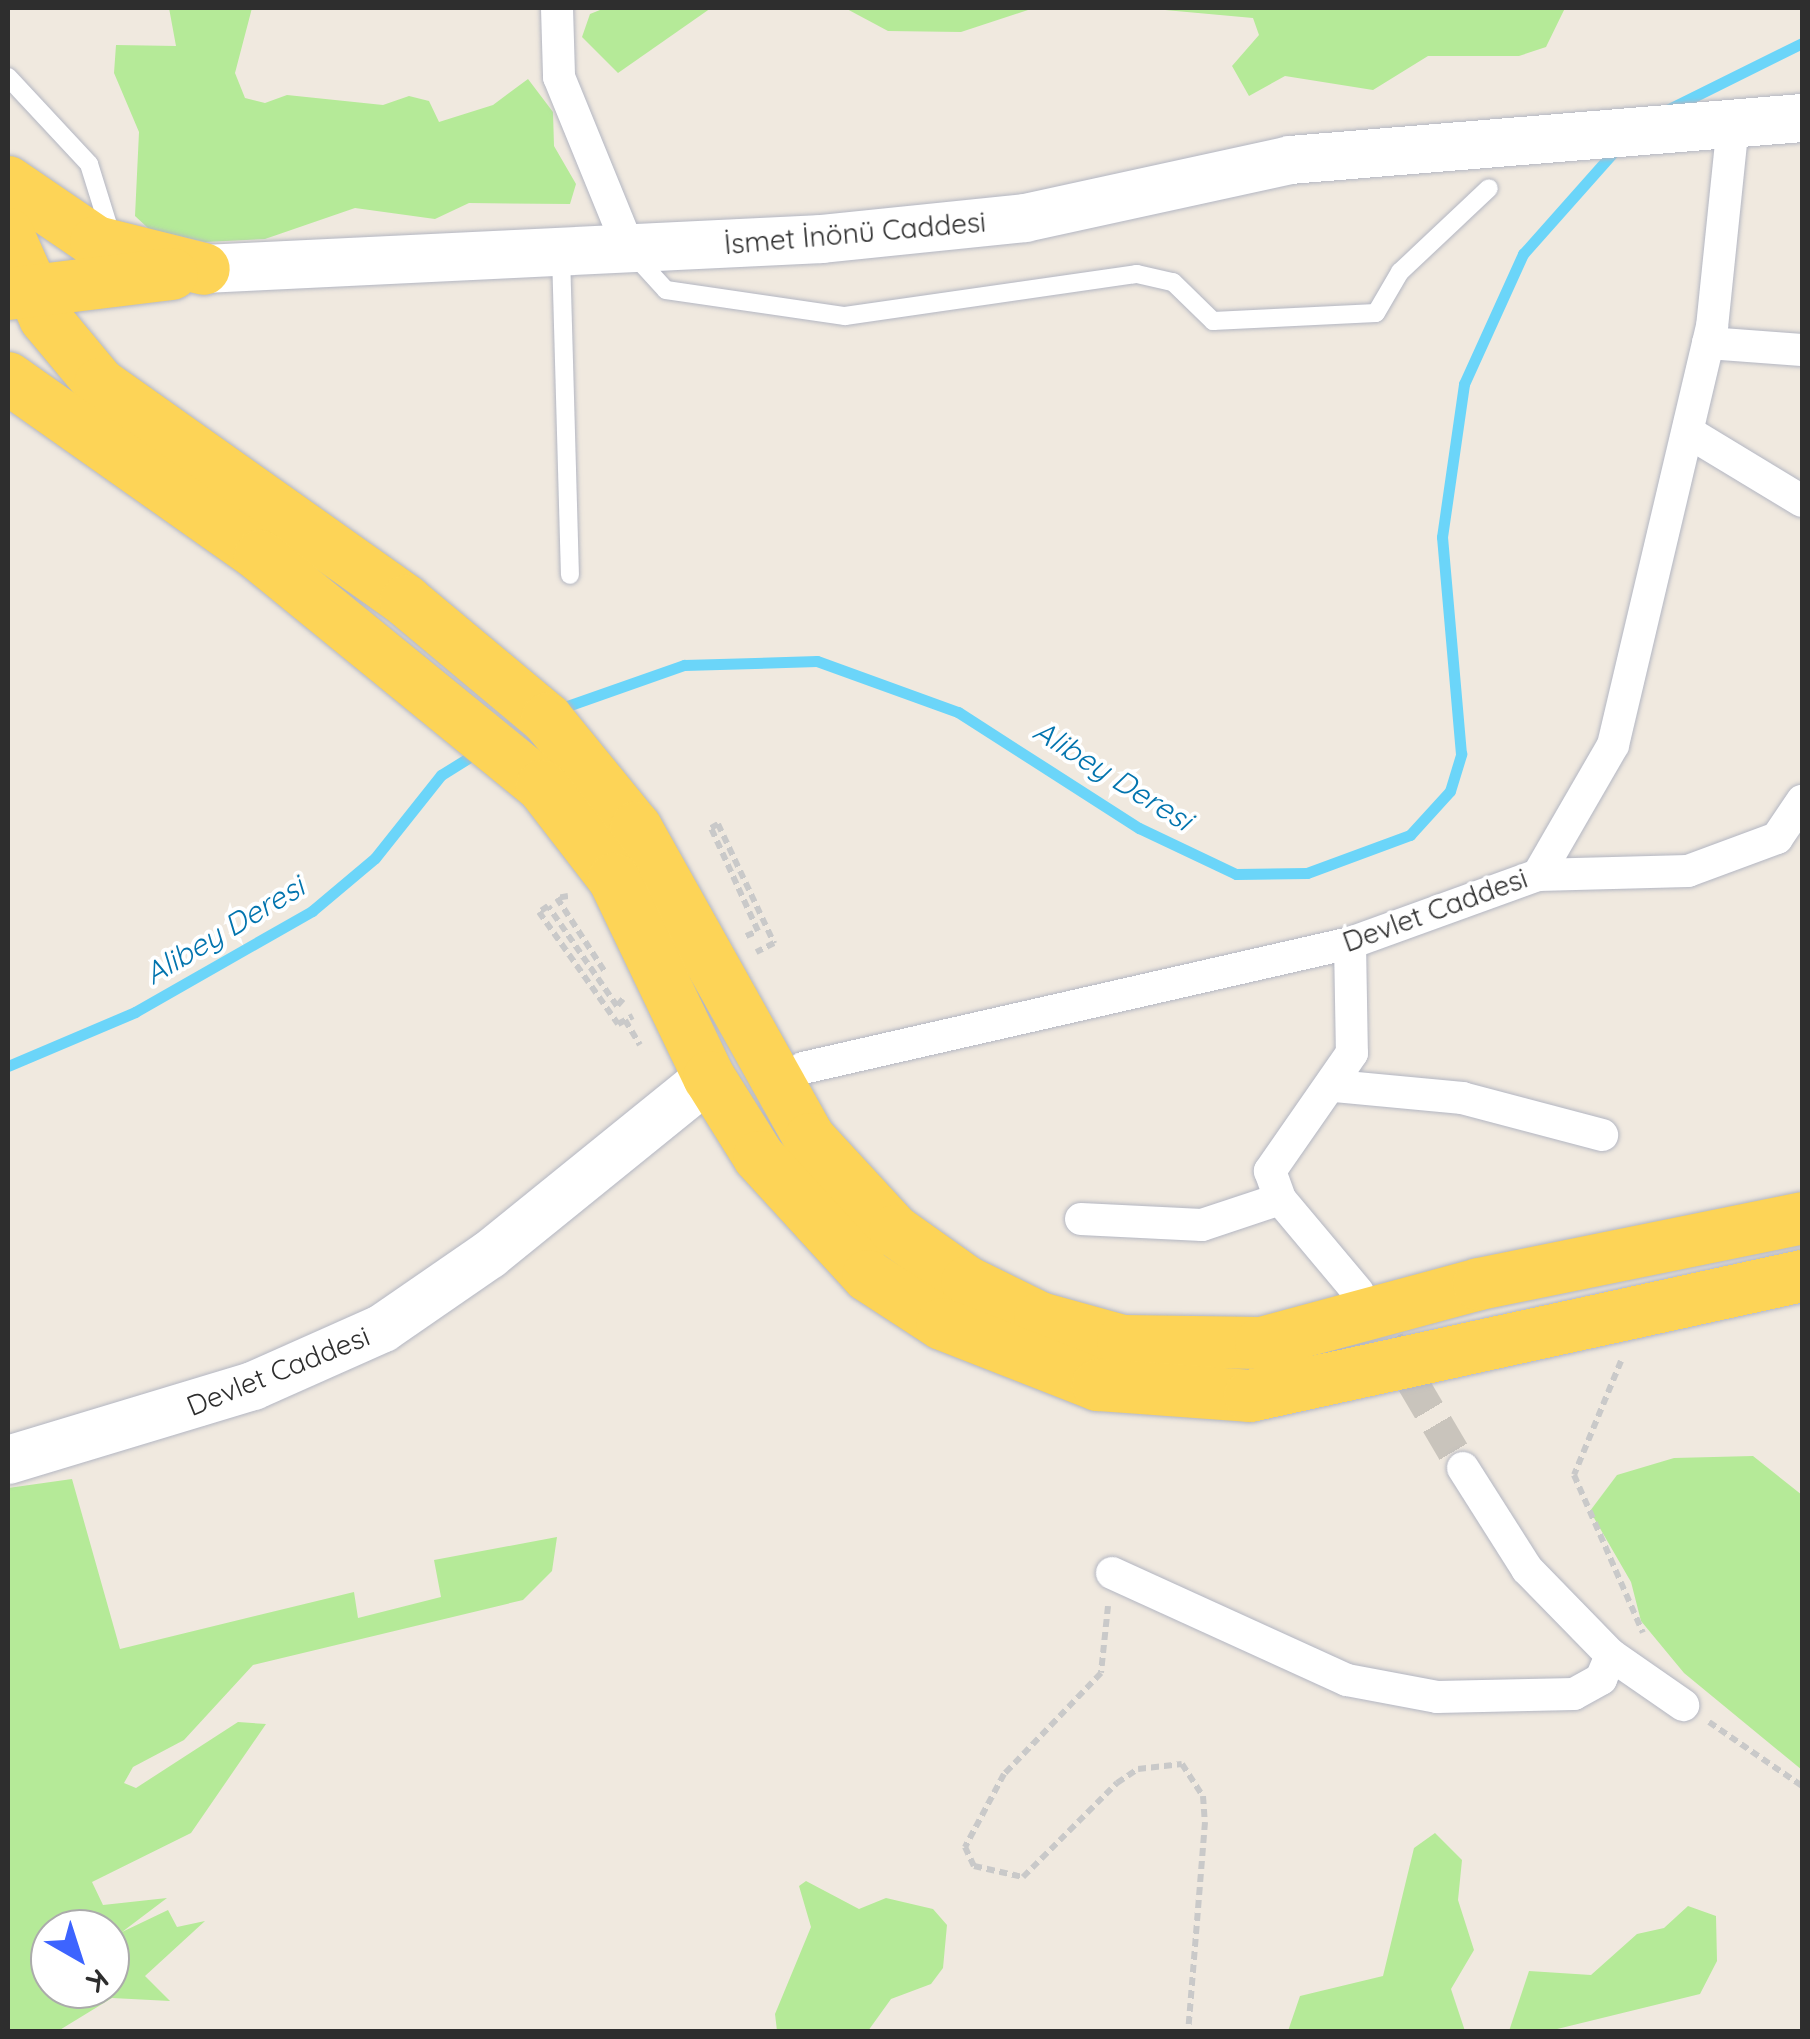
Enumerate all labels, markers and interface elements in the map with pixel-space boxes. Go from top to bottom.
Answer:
street label: İsmet İnönü Caddesi [723,205,987,261]
water label: Alibey Deresi [1027,712,1199,838]
street label: Devlet Caddesi [1338,861,1532,959]
water label: Alibey Deresi [138,868,310,992]
street label: Devlet Caddesi [182,1319,374,1423]
north arrow [30,1909,130,2009]
text: K [80,1962,116,2001]

